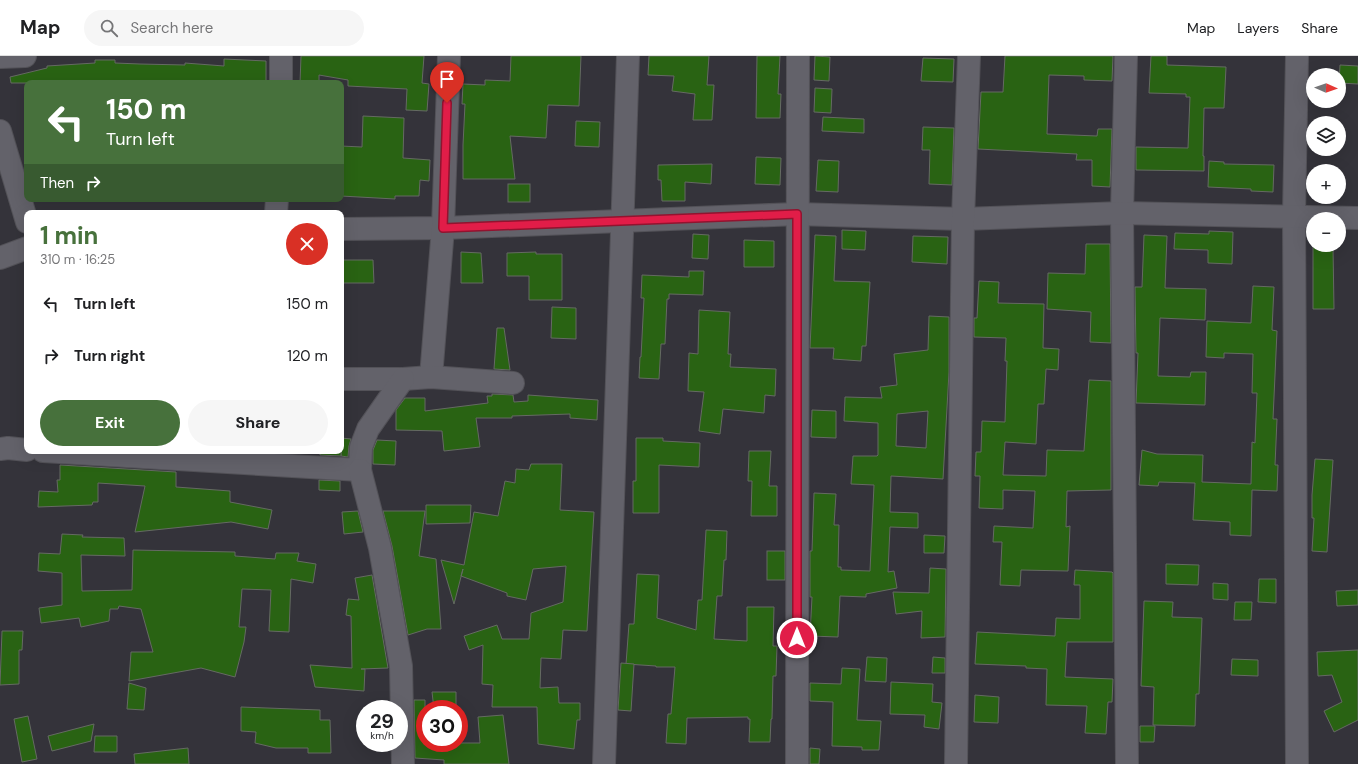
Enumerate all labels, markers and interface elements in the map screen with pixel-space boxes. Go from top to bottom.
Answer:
search box [84,10,364,46]
text: Map [20,15,60,40]
icon: search [98,17,120,39]
text: Search here [130,18,213,38]
text: Map [1187,19,1215,37]
text: Layers [1237,19,1279,37]
text: Share [1301,19,1338,37]
pin [430,62,464,103]
icon: arrive [436,68,458,90]
north arrow [1306,68,1346,108]
map controls [1306,68,1346,252]
text: 150 m [106,91,186,128]
icon: left [40,96,92,148]
button: layers [1306,116,1346,156]
text: Turn left [106,127,175,151]
button: + [1306,164,1346,204]
icon: right [82,172,104,194]
text: Then [40,173,74,193]
button: − [1306,212,1346,252]
text: 1 min [40,220,98,251]
button: close [286,223,328,265]
text: 310 m · 16:25 [40,251,115,268]
icon: left [40,293,62,315]
text: Turn left [74,294,135,314]
text: 150 m [287,294,328,314]
icon: right [40,345,62,367]
text: Turn right [74,346,145,366]
text: 120 m [287,346,328,366]
button: Exit [40,400,180,446]
button: Share [188,400,328,446]
position arrow [776,617,818,659]
speed limit sign: 30 [416,700,468,752]
text: 29 [370,708,394,734]
text: km/h [370,729,394,742]

